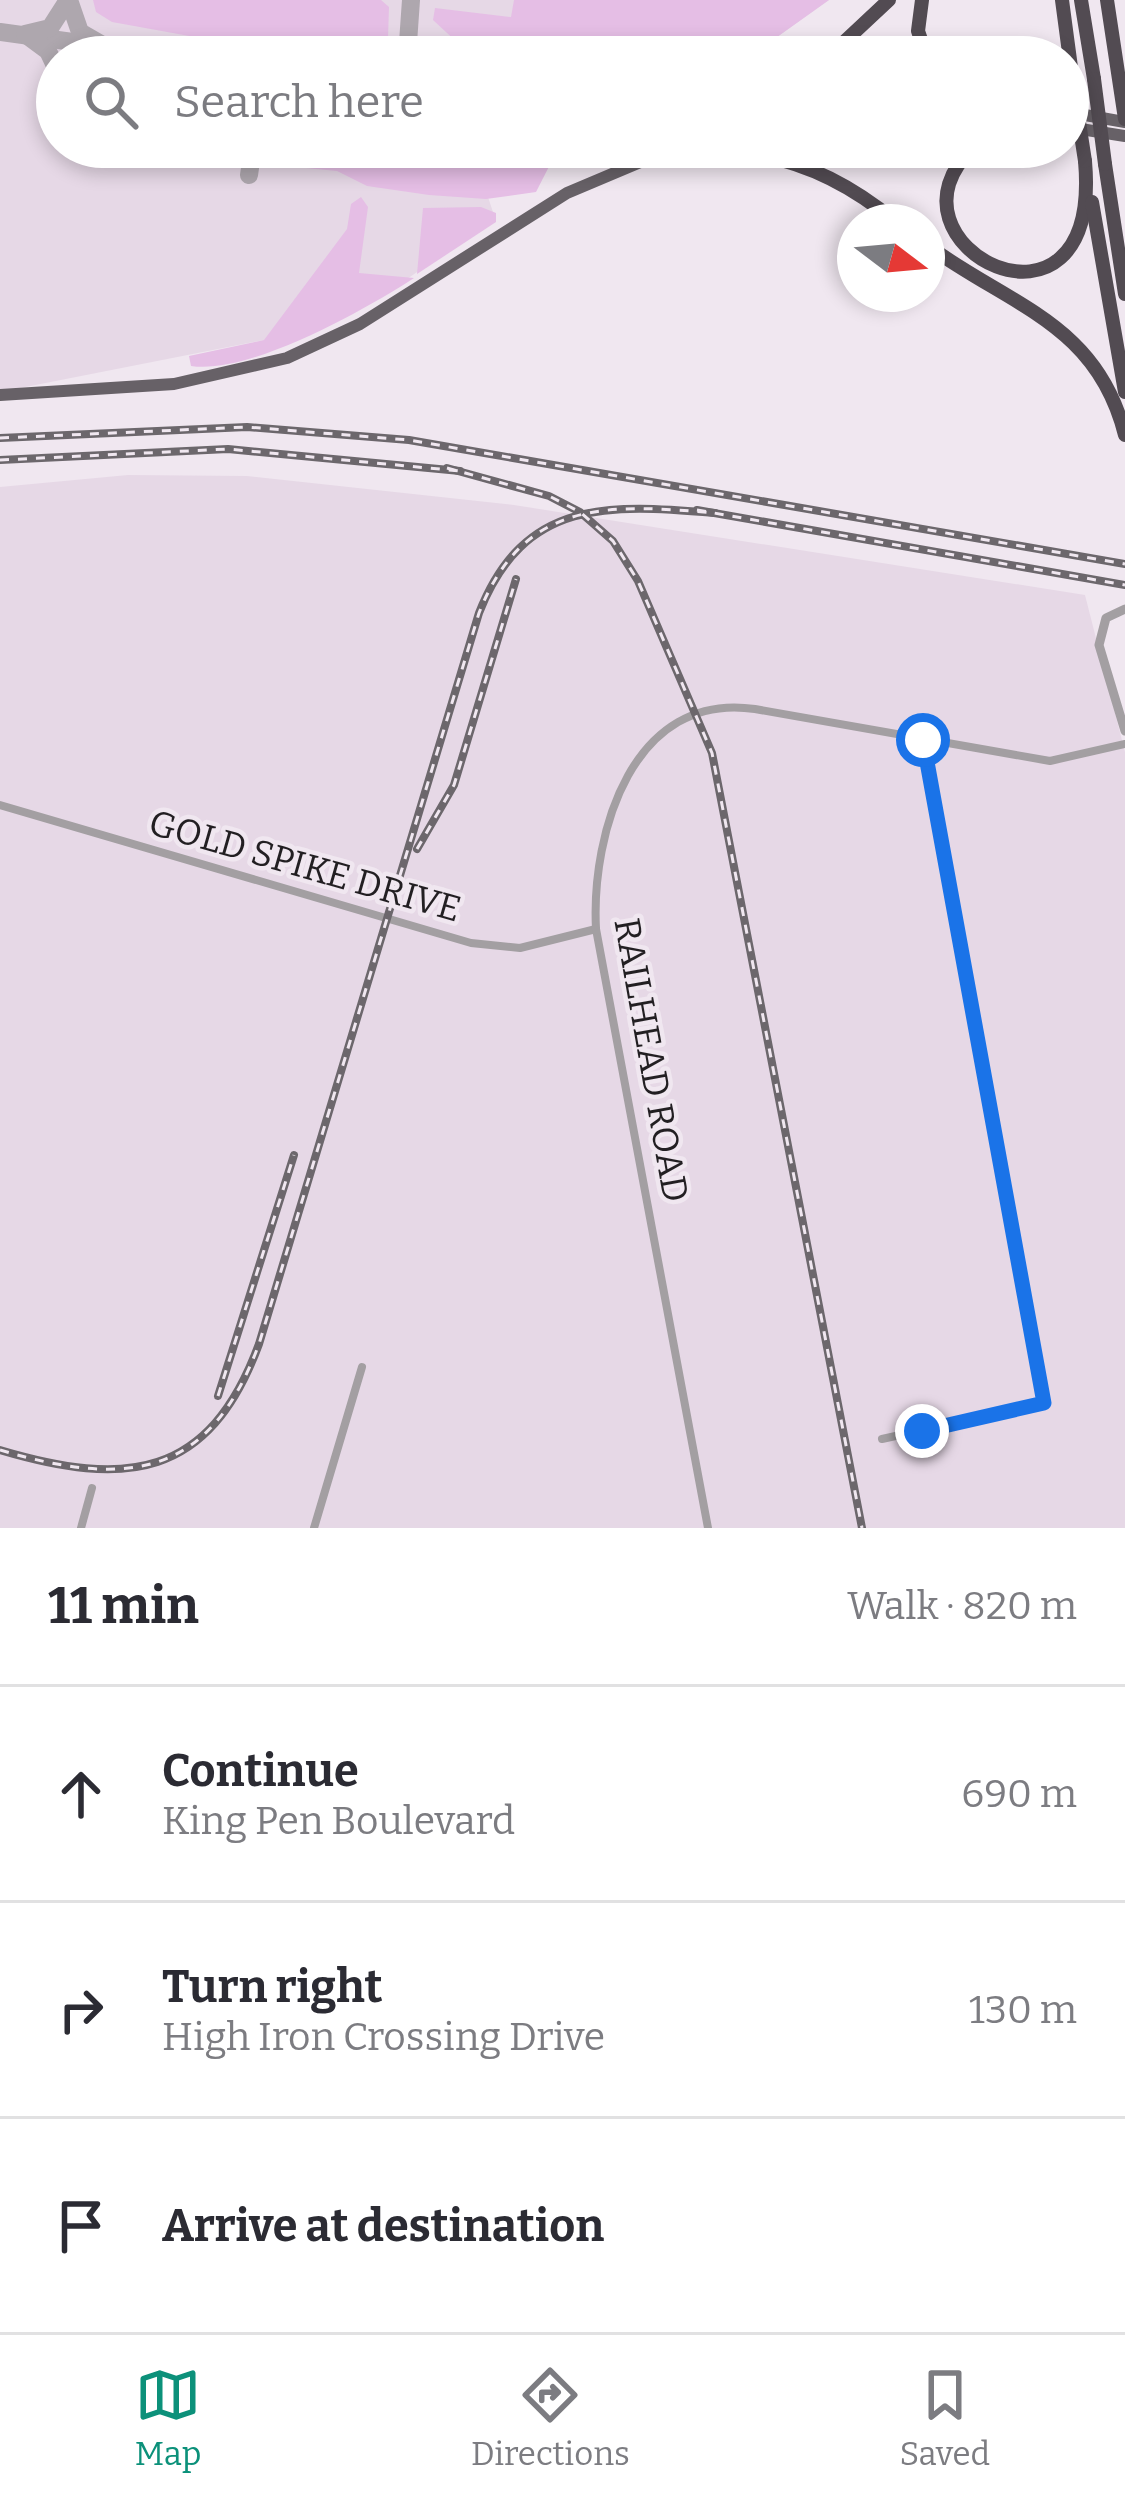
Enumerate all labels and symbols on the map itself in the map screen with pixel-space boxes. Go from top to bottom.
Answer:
north arrow [837,204,945,312]
route start [896,713,950,767]
street label: GOLD SPIKE DRIVE [144,800,466,932]
street label: RAILHEAD ROAD [604,915,698,1205]
route end [895,1404,949,1458]

